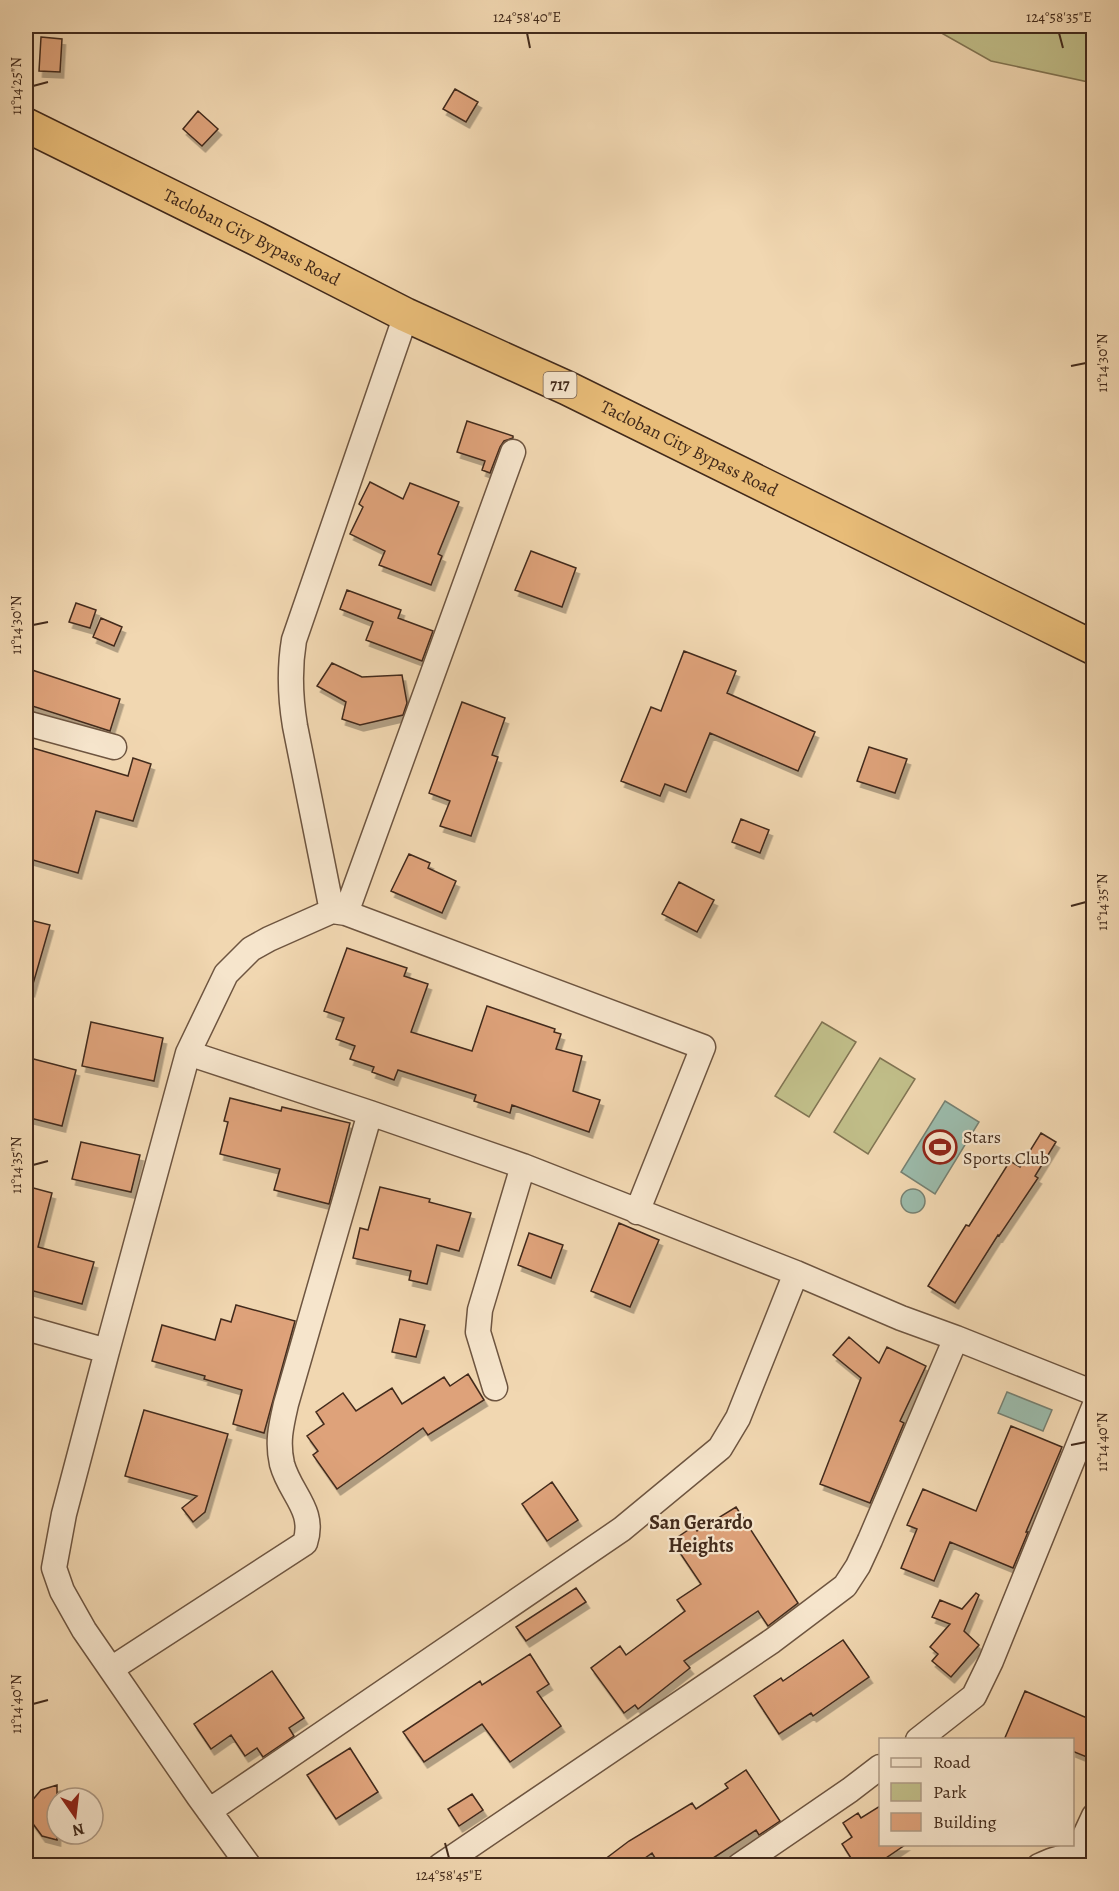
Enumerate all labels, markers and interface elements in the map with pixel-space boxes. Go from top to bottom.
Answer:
text: 124°58'40"E [493,7,561,27]
text: 124°58'35"E [1026,7,1092,27]
text: 11°14'25"N [6,57,26,115]
street label: Tacloban City Bypass Road [159,183,345,292]
text: 11°14'30"N [1092,333,1112,392]
road number: 717 [544,372,576,398]
street label: Tacloban City Bypass Road [597,394,782,502]
text: 11°14'30"N [6,595,26,654]
text: 11°14'35"N [1092,873,1112,931]
place label: Stars Sports Club [963,1125,1049,1170]
sports icon: Stars Sports Club [922,1129,958,1165]
text: 11°14'35"N [6,1136,26,1194]
text: 11°14'40"N [1092,1412,1112,1472]
district label: San Gerardo Heights [649,1509,753,1559]
text: 11°14'40"N [6,1674,26,1734]
legend [879,1738,1074,1846]
text: Road [933,1750,971,1774]
text: Park [933,1780,967,1804]
north arrow [45,1786,105,1846]
text: Building [933,1810,997,1834]
text: N [70,1818,87,1842]
text: 124°58'45"E [416,1865,482,1885]

